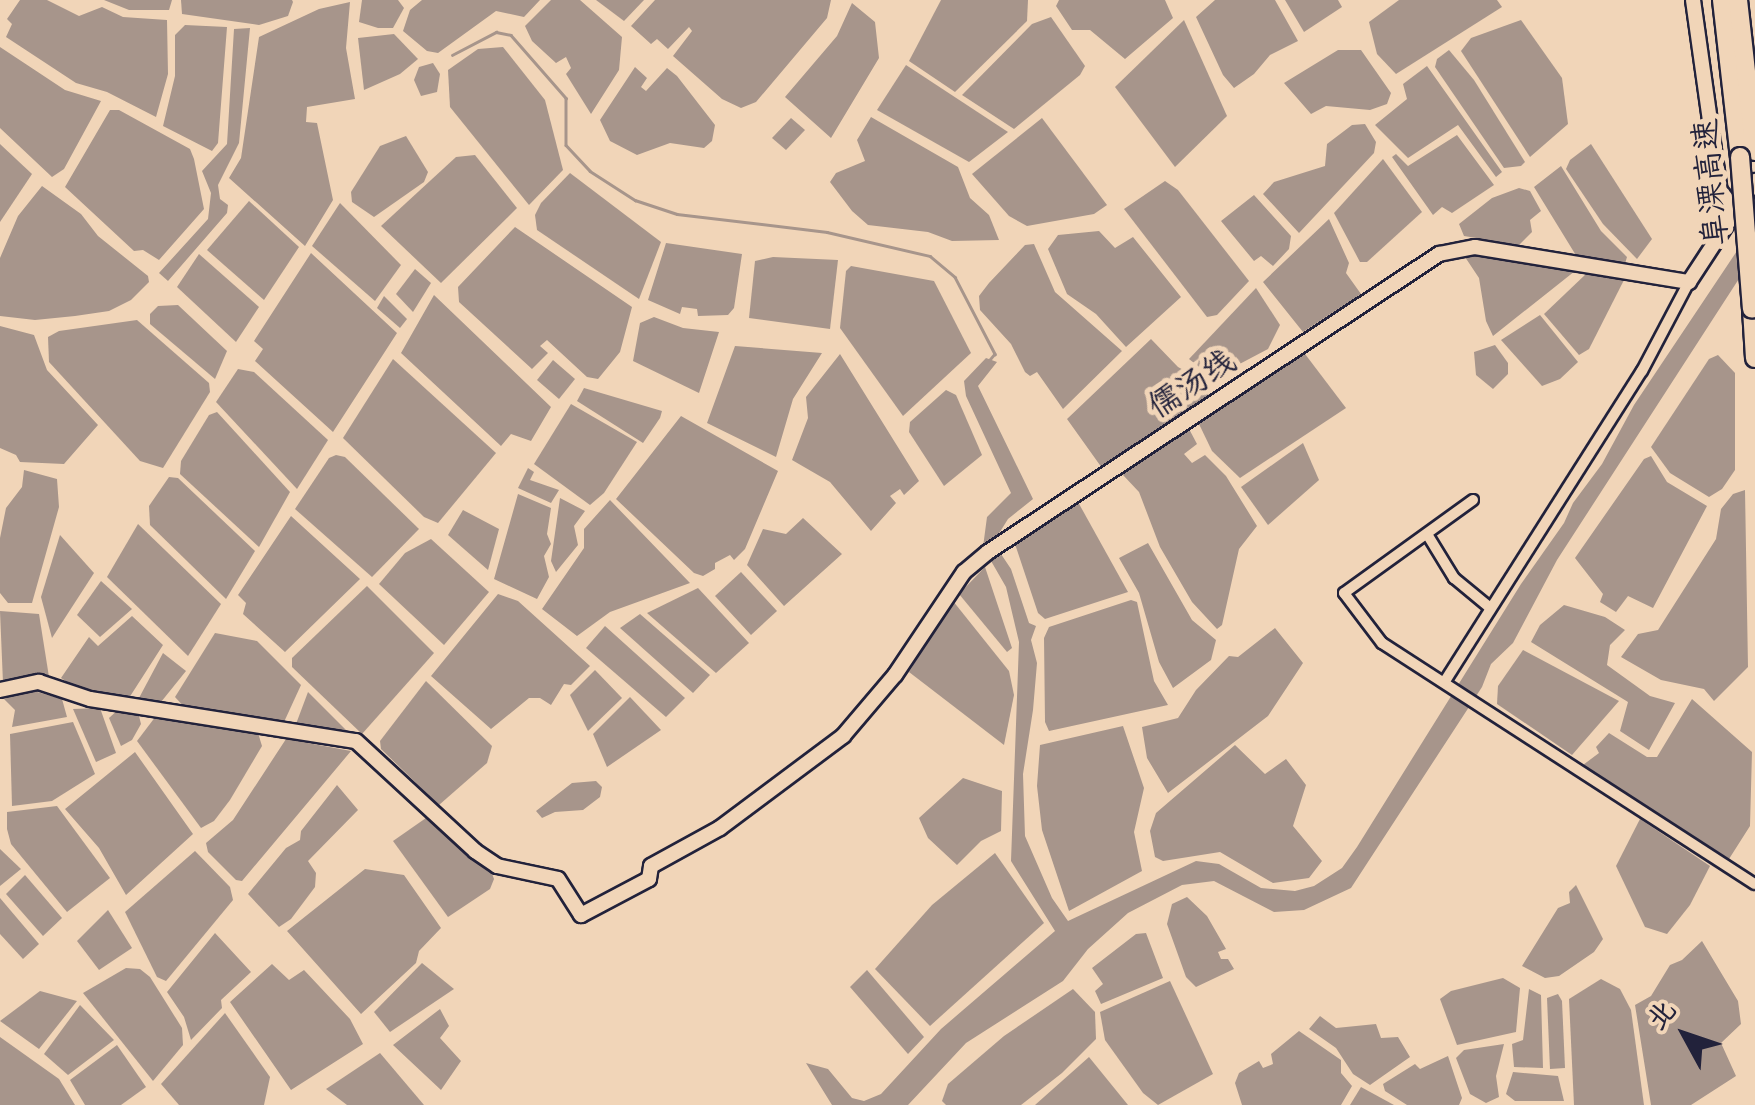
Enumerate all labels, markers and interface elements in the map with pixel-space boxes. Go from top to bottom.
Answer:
street label: 阜溧高速 [1686,117,1736,247]
street label: 儒汤线 [1141,342,1243,426]
north arrow [1635,985,1735,1085]
text: 北 [1639,993,1684,1037]

